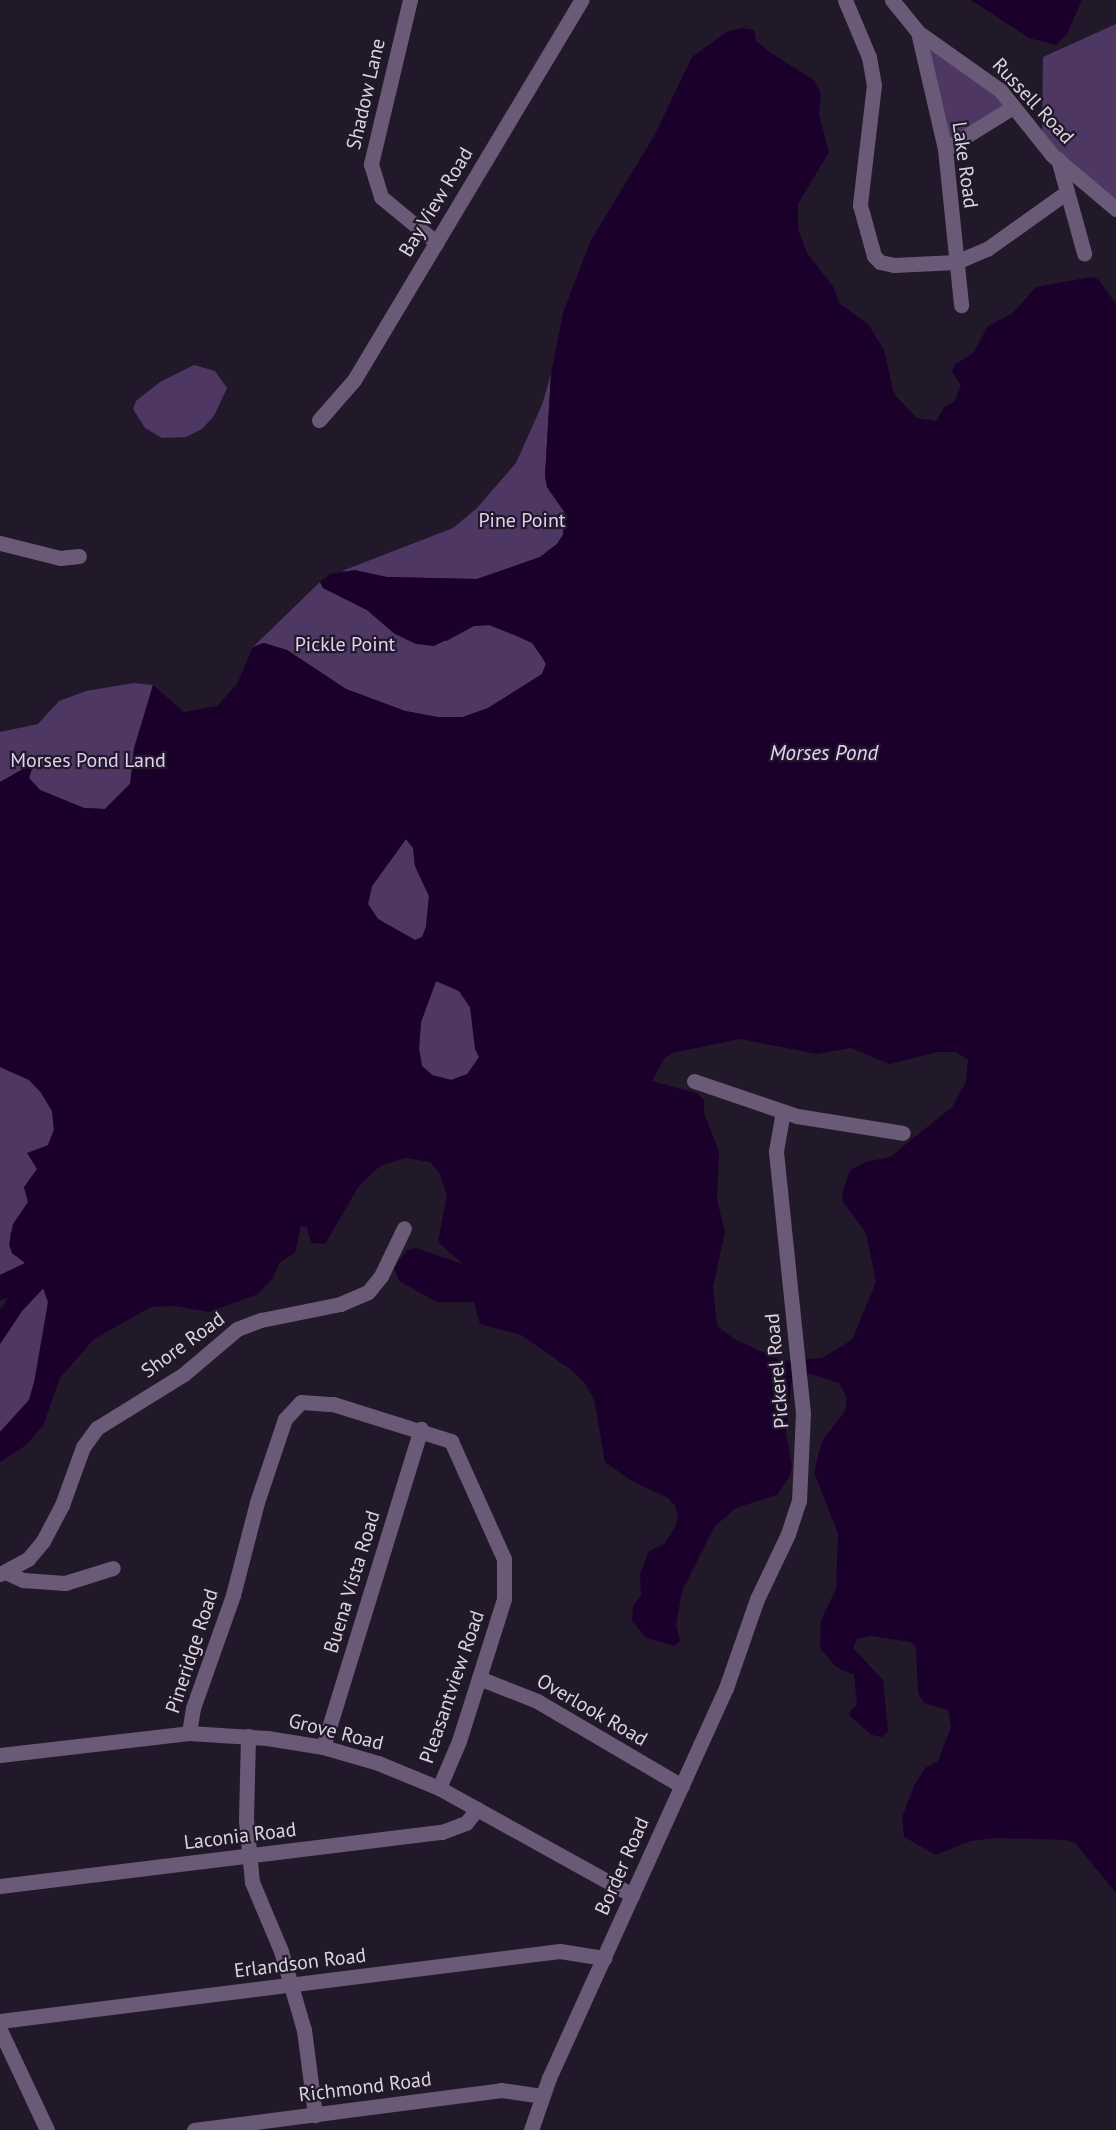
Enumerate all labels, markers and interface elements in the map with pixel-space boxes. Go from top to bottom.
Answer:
street label: Shadow Lane [342,36,390,152]
street label: Russell Road [987,53,1079,149]
street label: Lake Road [947,120,983,210]
street label: Bay View Road [393,142,479,262]
park label: Pine Point [478,508,566,532]
park label: Pickle Point [295,632,395,656]
water label: Morses Pond [770,740,878,766]
park label: Morses Pond Land [10,748,166,772]
street label: Shore Road [137,1307,229,1383]
street label: Pickerel Road [760,1312,794,1430]
street label: Buena Vista Road [319,1508,385,1656]
street label: Pineridge Road [161,1586,223,1716]
street label: Pleasantview Road [415,1607,489,1767]
street label: Overlook Road [532,1669,652,1751]
street label: Grove Road [286,1709,386,1755]
street label: Border Road [590,1813,654,1919]
street label: Laconia Road [182,1817,298,1855]
street label: Erlandson Road [233,1943,367,1983]
street label: Richmond Road [297,2067,433,2107]

